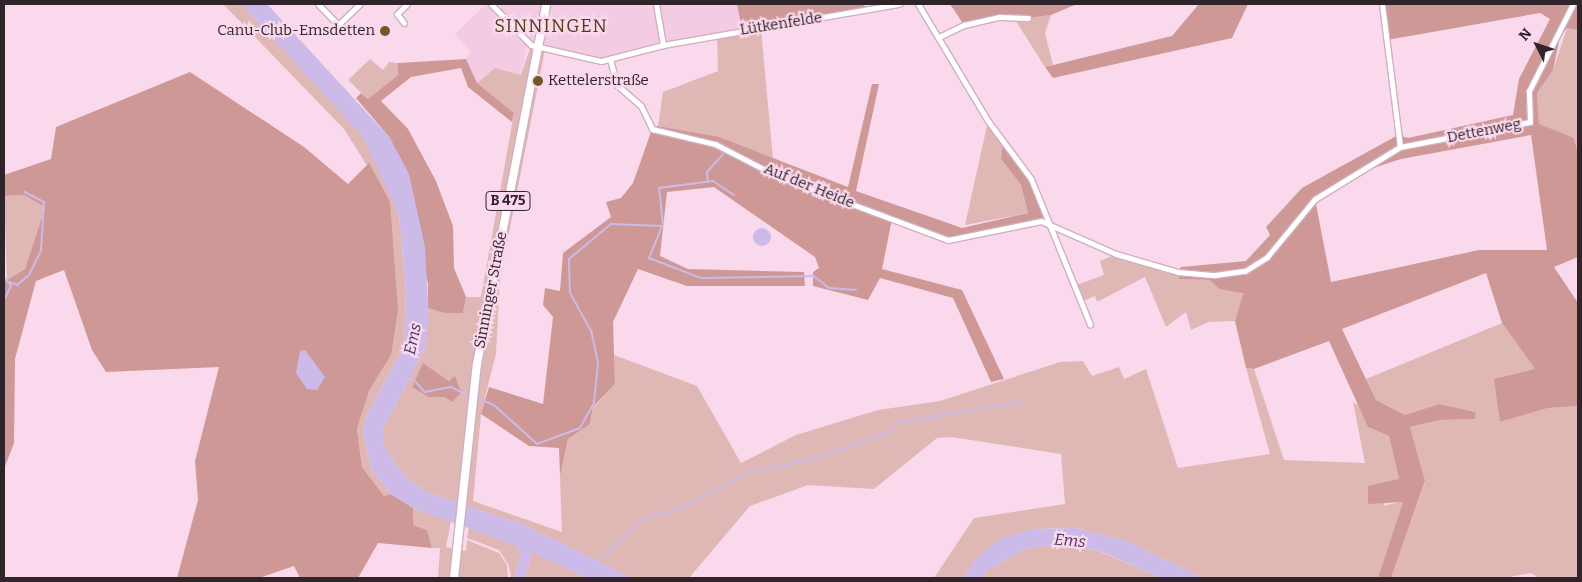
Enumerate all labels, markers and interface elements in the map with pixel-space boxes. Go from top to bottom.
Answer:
street label: Lütkenfelde [739,9,823,39]
district label: SINNINGEN [493,15,609,37]
north arrow [1512,20,1562,70]
place label: Canu-Club-Emsdetten [217,22,375,40]
marker: Canu-Club-Emsdetten [379,25,391,37]
text: N [1515,25,1535,44]
place label: Kettelerstraße [548,72,649,90]
marker: Kettelerstraße [532,75,544,87]
street label: Dettenweg [1445,115,1523,147]
street label: Auf der Heide [761,160,857,212]
road number: B 475 [486,190,530,212]
street label: Sinninger Straße [471,230,511,350]
water label: Ems [400,322,426,356]
water label: Ems [1053,530,1087,552]

